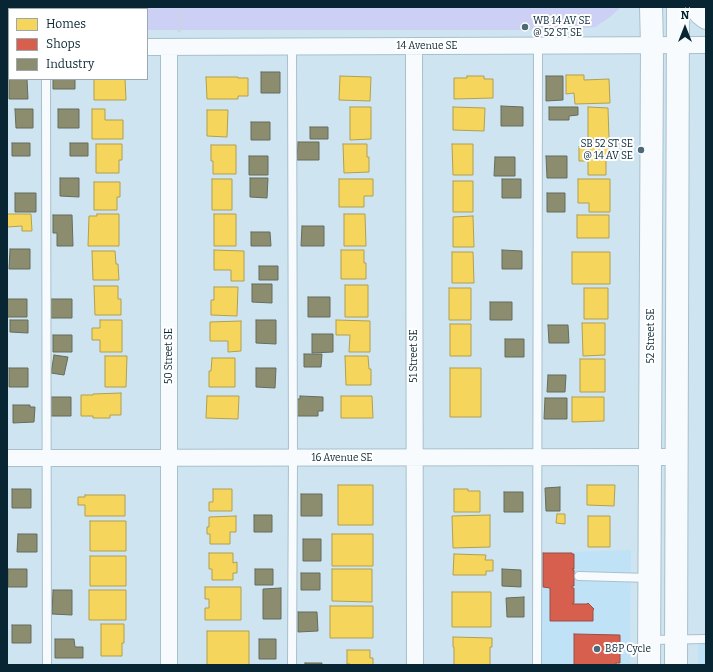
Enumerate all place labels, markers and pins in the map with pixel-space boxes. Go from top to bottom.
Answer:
place label: WB 14 AV SE @ 52 ST SE [533,15,591,38]
marker: WB 14 AV SE @ 52 ST SE [520,22,530,32]
place label: SB 52 ST SE @ 14 AV SE [580,138,633,162]
marker: SB 52 ST SE @ 14 AV SE [636,145,646,155]
place label: B&P Cycle [605,643,651,655]
marker: B&P Cycle [592,644,602,654]

